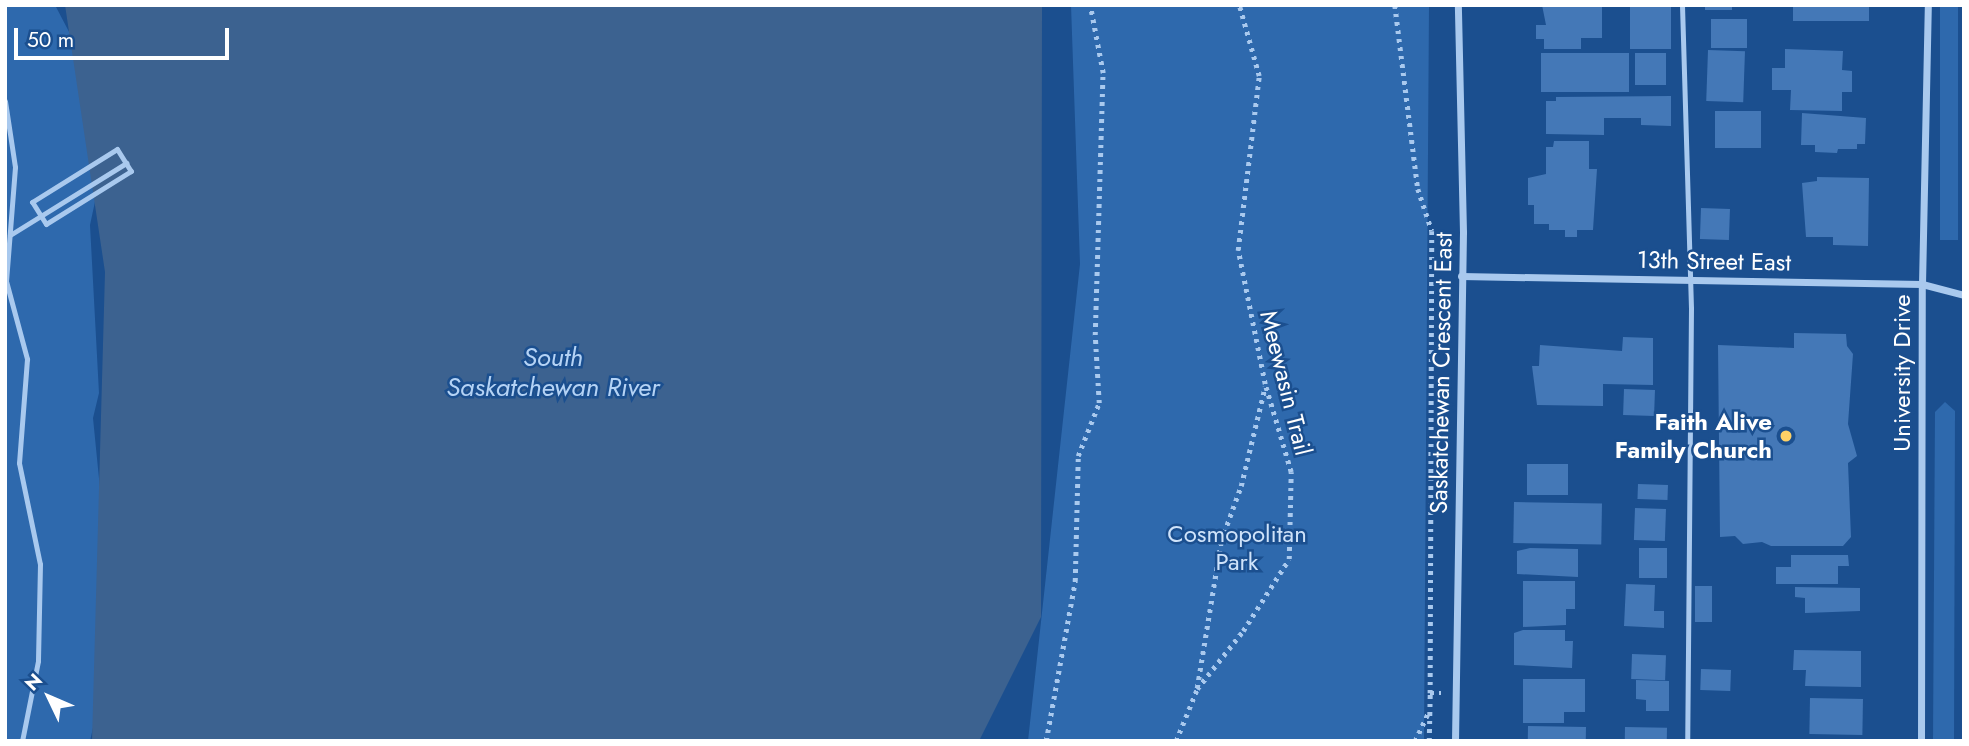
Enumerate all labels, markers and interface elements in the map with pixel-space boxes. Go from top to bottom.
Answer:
scale bar [18,14,233,58]
text: 50 m [27,25,74,55]
street label: Saskatchewan Crescent East [1424,232,1458,514]
street label: 13th Street East [1637,245,1791,277]
street label: University Drive [1888,294,1916,452]
street label: Meewasin Trail [1254,308,1318,458]
water label: South Saskatchewan River [446,342,660,404]
place label: Faith Alive Family Church [1615,408,1772,464]
marker: Faith Alive Family Church [1778,428,1794,444]
park label: Cosmopolitan Park [1167,520,1307,576]
north arrow [14,662,84,732]
text: N [19,667,48,697]

